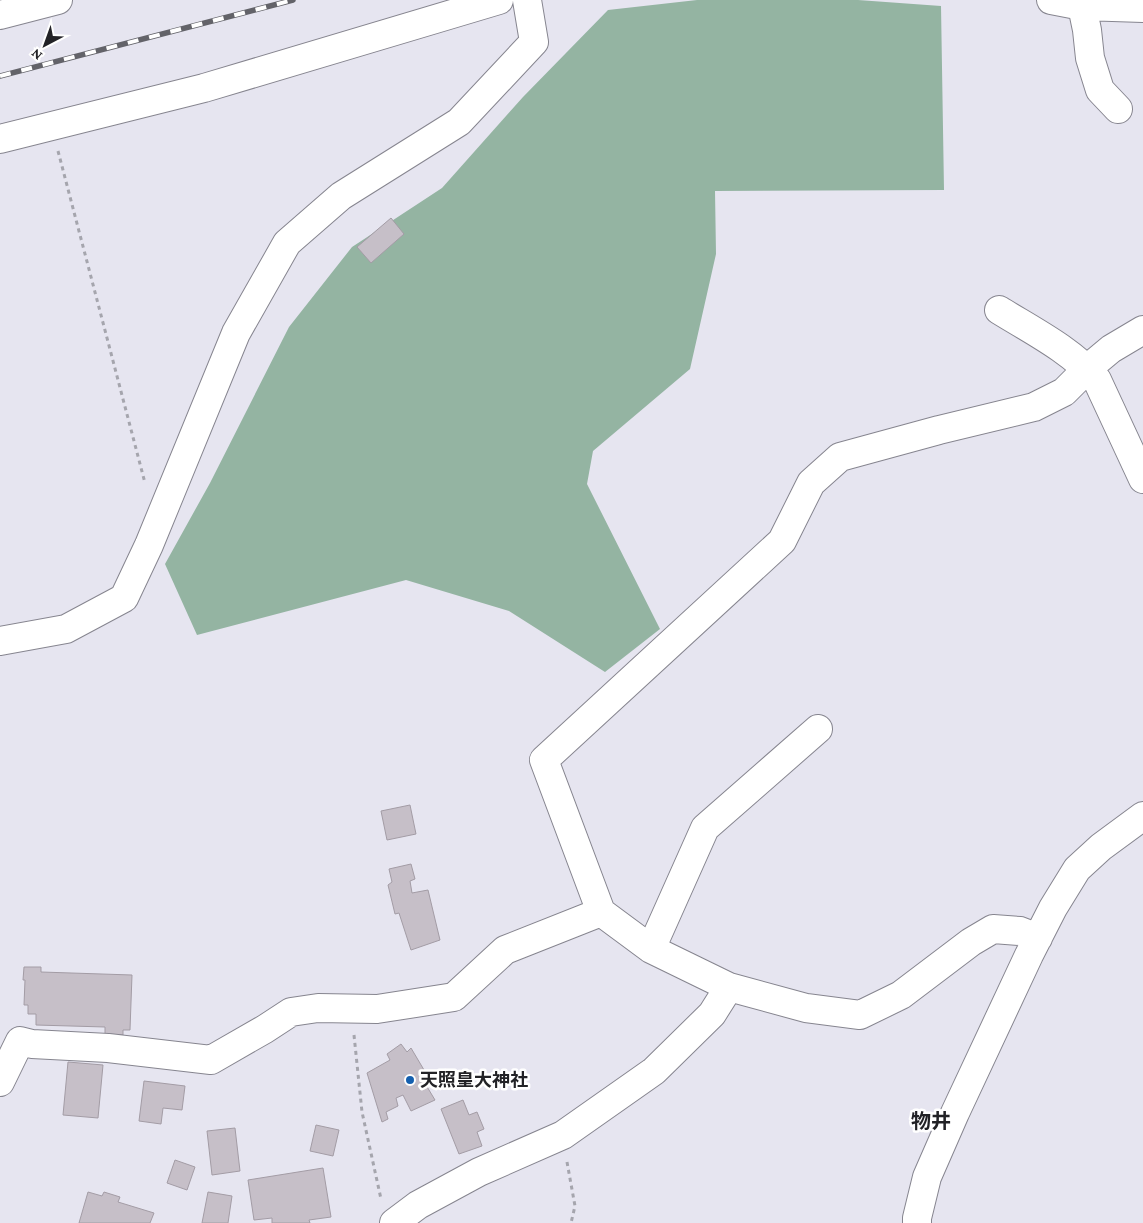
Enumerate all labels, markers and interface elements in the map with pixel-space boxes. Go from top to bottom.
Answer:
north arrow [20,20,70,70]
text: N [27,45,45,64]
place label: 天照皇大神社 [420,1070,528,1090]
marker: 天照皇大神社 [404,1074,416,1086]
district label: 物井 [911,1110,951,1132]

